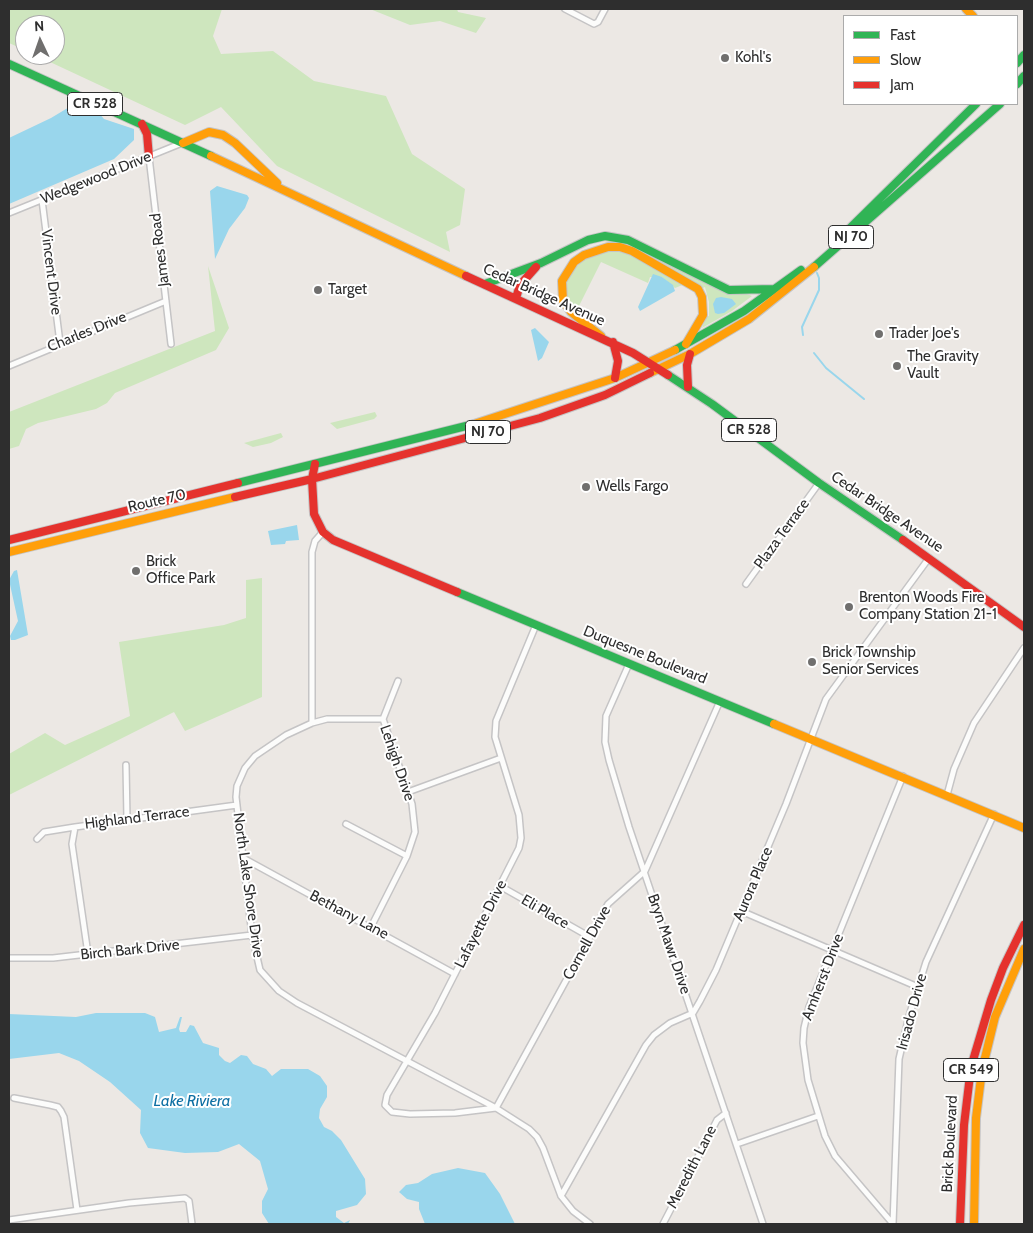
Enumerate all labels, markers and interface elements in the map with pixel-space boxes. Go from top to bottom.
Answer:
north arrow [15,15,65,65]
legend [843,15,1018,105]
text: N [34,17,45,35]
text: Fast [890,26,915,44]
place label: Kohl's [735,49,771,67]
text: Slow [890,51,921,69]
marker: Kohl's [719,52,731,64]
text: Jam [890,76,914,94]
road number: CR 528 [68,92,122,116]
street label: Wedgewood Drive [38,148,154,208]
street label: James Road [147,212,173,288]
road number: NJ 70 [828,226,874,248]
street label: Vincent Drive [37,228,65,316]
street label: Cedar Bridge Avenue [480,260,608,330]
place label: Target [328,281,367,299]
marker: Target [312,284,324,296]
street label: Charles Drive [45,308,129,356]
place label: Trader Joe's [889,325,960,343]
marker: Trader Joe's [873,328,885,340]
place label: The Gravity Vault [907,348,979,383]
marker: The Gravity Vault [891,360,903,372]
road number: CR 528 [722,418,776,442]
road number: NJ 70 [466,421,510,444]
street label: Cedar Bridge Avenue [827,468,947,556]
place label: Wells Fargo [596,478,669,496]
marker: Wells Fargo [580,481,592,493]
street label: Route 70 [126,486,188,516]
street label: Plaza Terrace [751,495,813,573]
place label: Brick Office Park [146,553,215,588]
marker: Brick Office Park [130,565,142,577]
place label: Brenton Woods Fire Company Station 21-1 [859,589,997,624]
marker: Brenton Woods Fire Company Station 21-1 [843,601,855,613]
street label: Duquesne Boulevard [581,622,709,688]
place label: Brick Township Senior Services [822,644,919,679]
marker: Brick Township Senior Services [806,656,818,668]
street label: Lehigh Drive [376,723,418,803]
street label: Highland Terrace [84,803,190,833]
street label: North Lake Shore Drive [229,811,267,959]
street label: Aurora Place [729,844,777,924]
street label: Lafayette Drive [451,877,511,971]
street label: Bethany Lane [306,887,392,943]
street label: Eli Place [518,891,572,933]
street label: Bryn Mawr Drive [643,892,695,996]
street label: Cornell Drive [559,903,615,983]
street label: Amherst Drive [798,931,848,1023]
street label: Birch Bark Drive [80,936,180,964]
street label: Irisado Drive [893,972,931,1052]
road number: CR 549 [944,1058,998,1082]
water label: Lake Riviera [154,1091,230,1111]
street label: Brick Boulevard [938,1095,962,1193]
street label: Meredith Lane [663,1122,721,1212]

